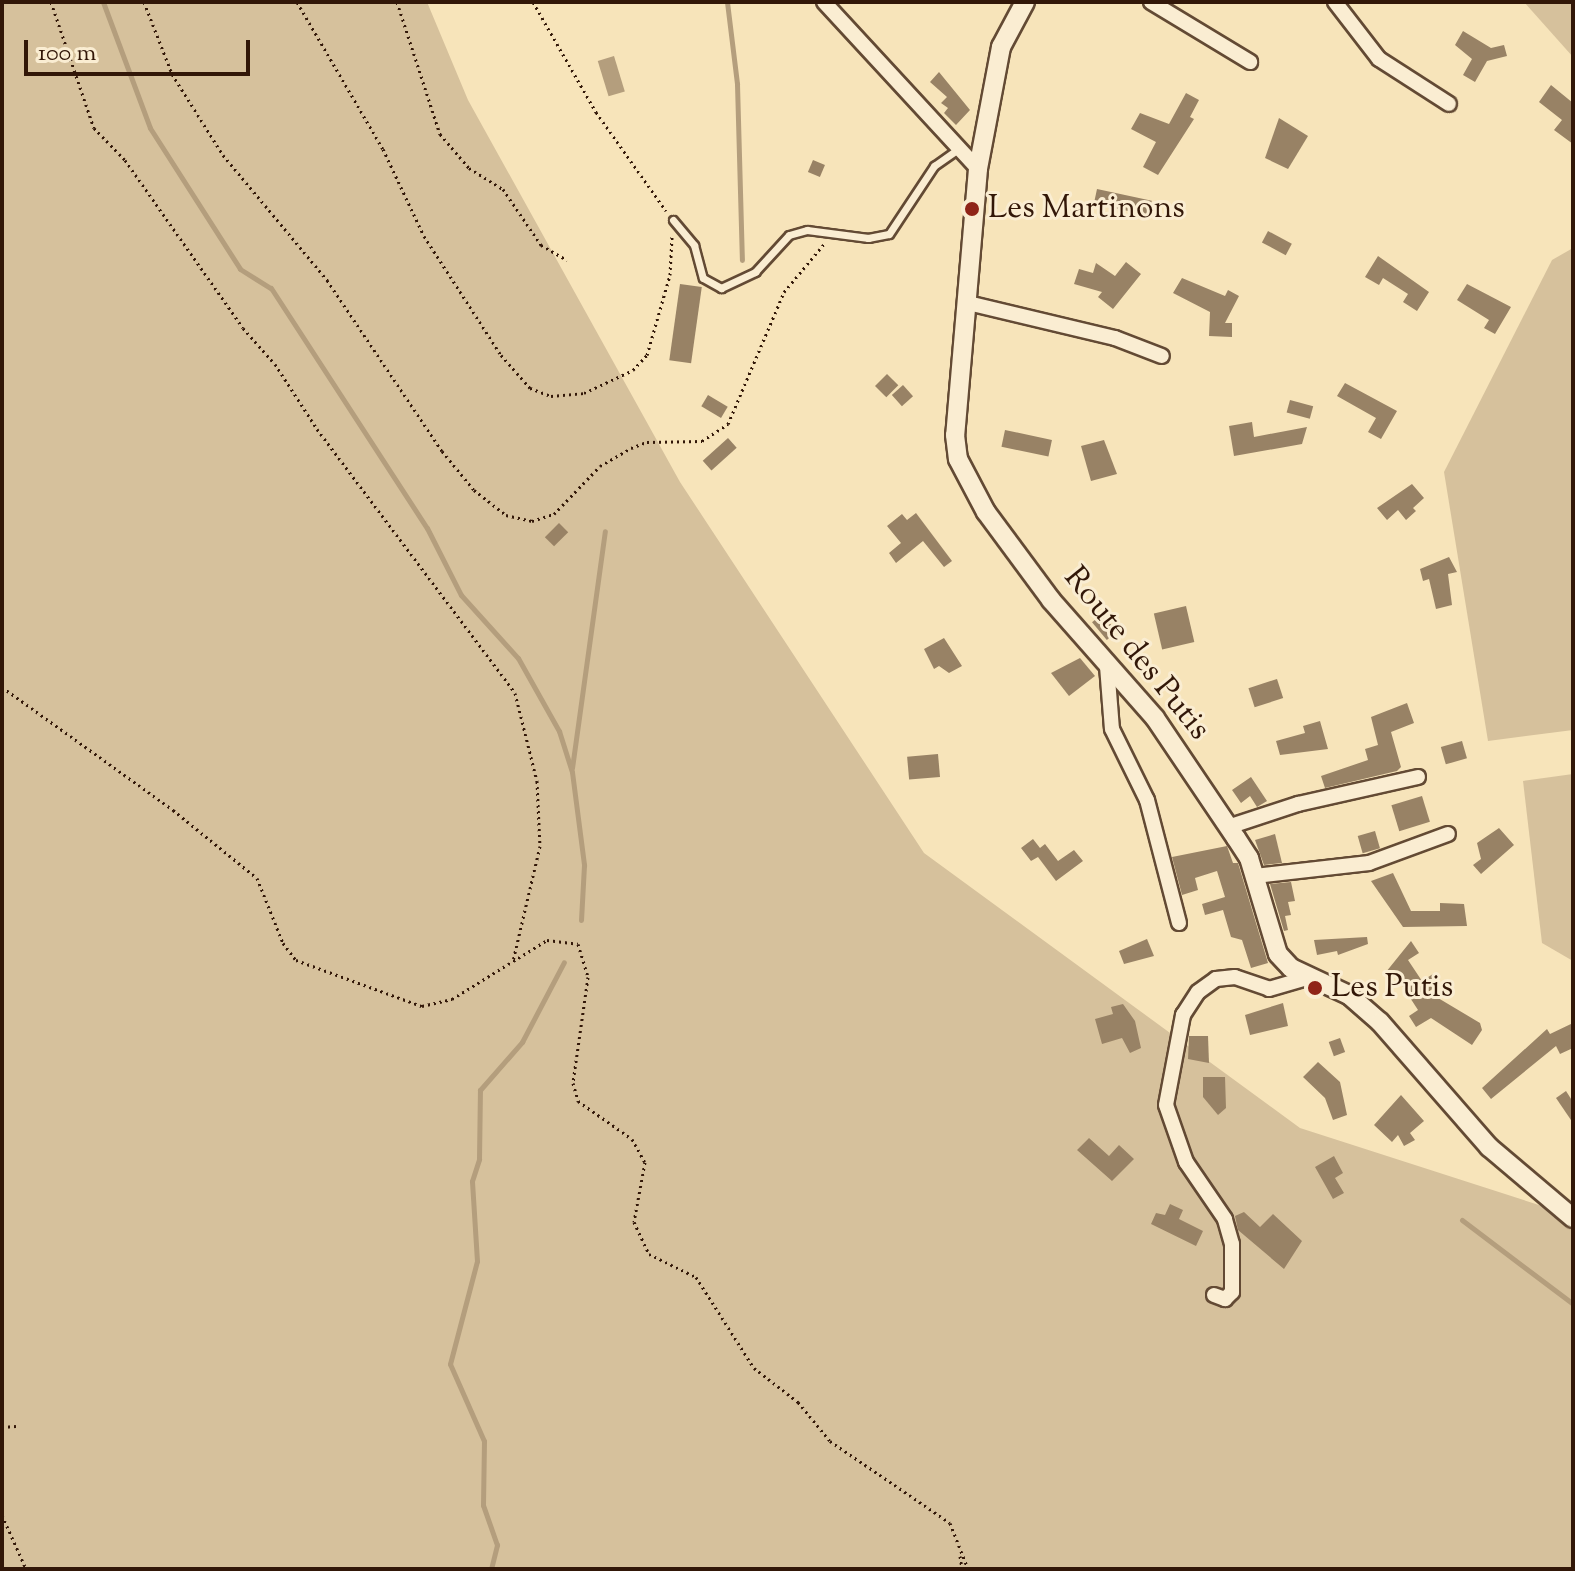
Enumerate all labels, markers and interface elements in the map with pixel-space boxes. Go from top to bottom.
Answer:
scale bar [28,24,254,74]
text: 100 m [38,37,96,71]
place label: Les Martinons [988,190,1185,228]
marker: Les Martinons [963,200,981,218]
street label: Route des Putis [1055,560,1217,748]
place label: Les Putis [1331,969,1453,1007]
marker: Les Putis [1306,979,1324,997]

